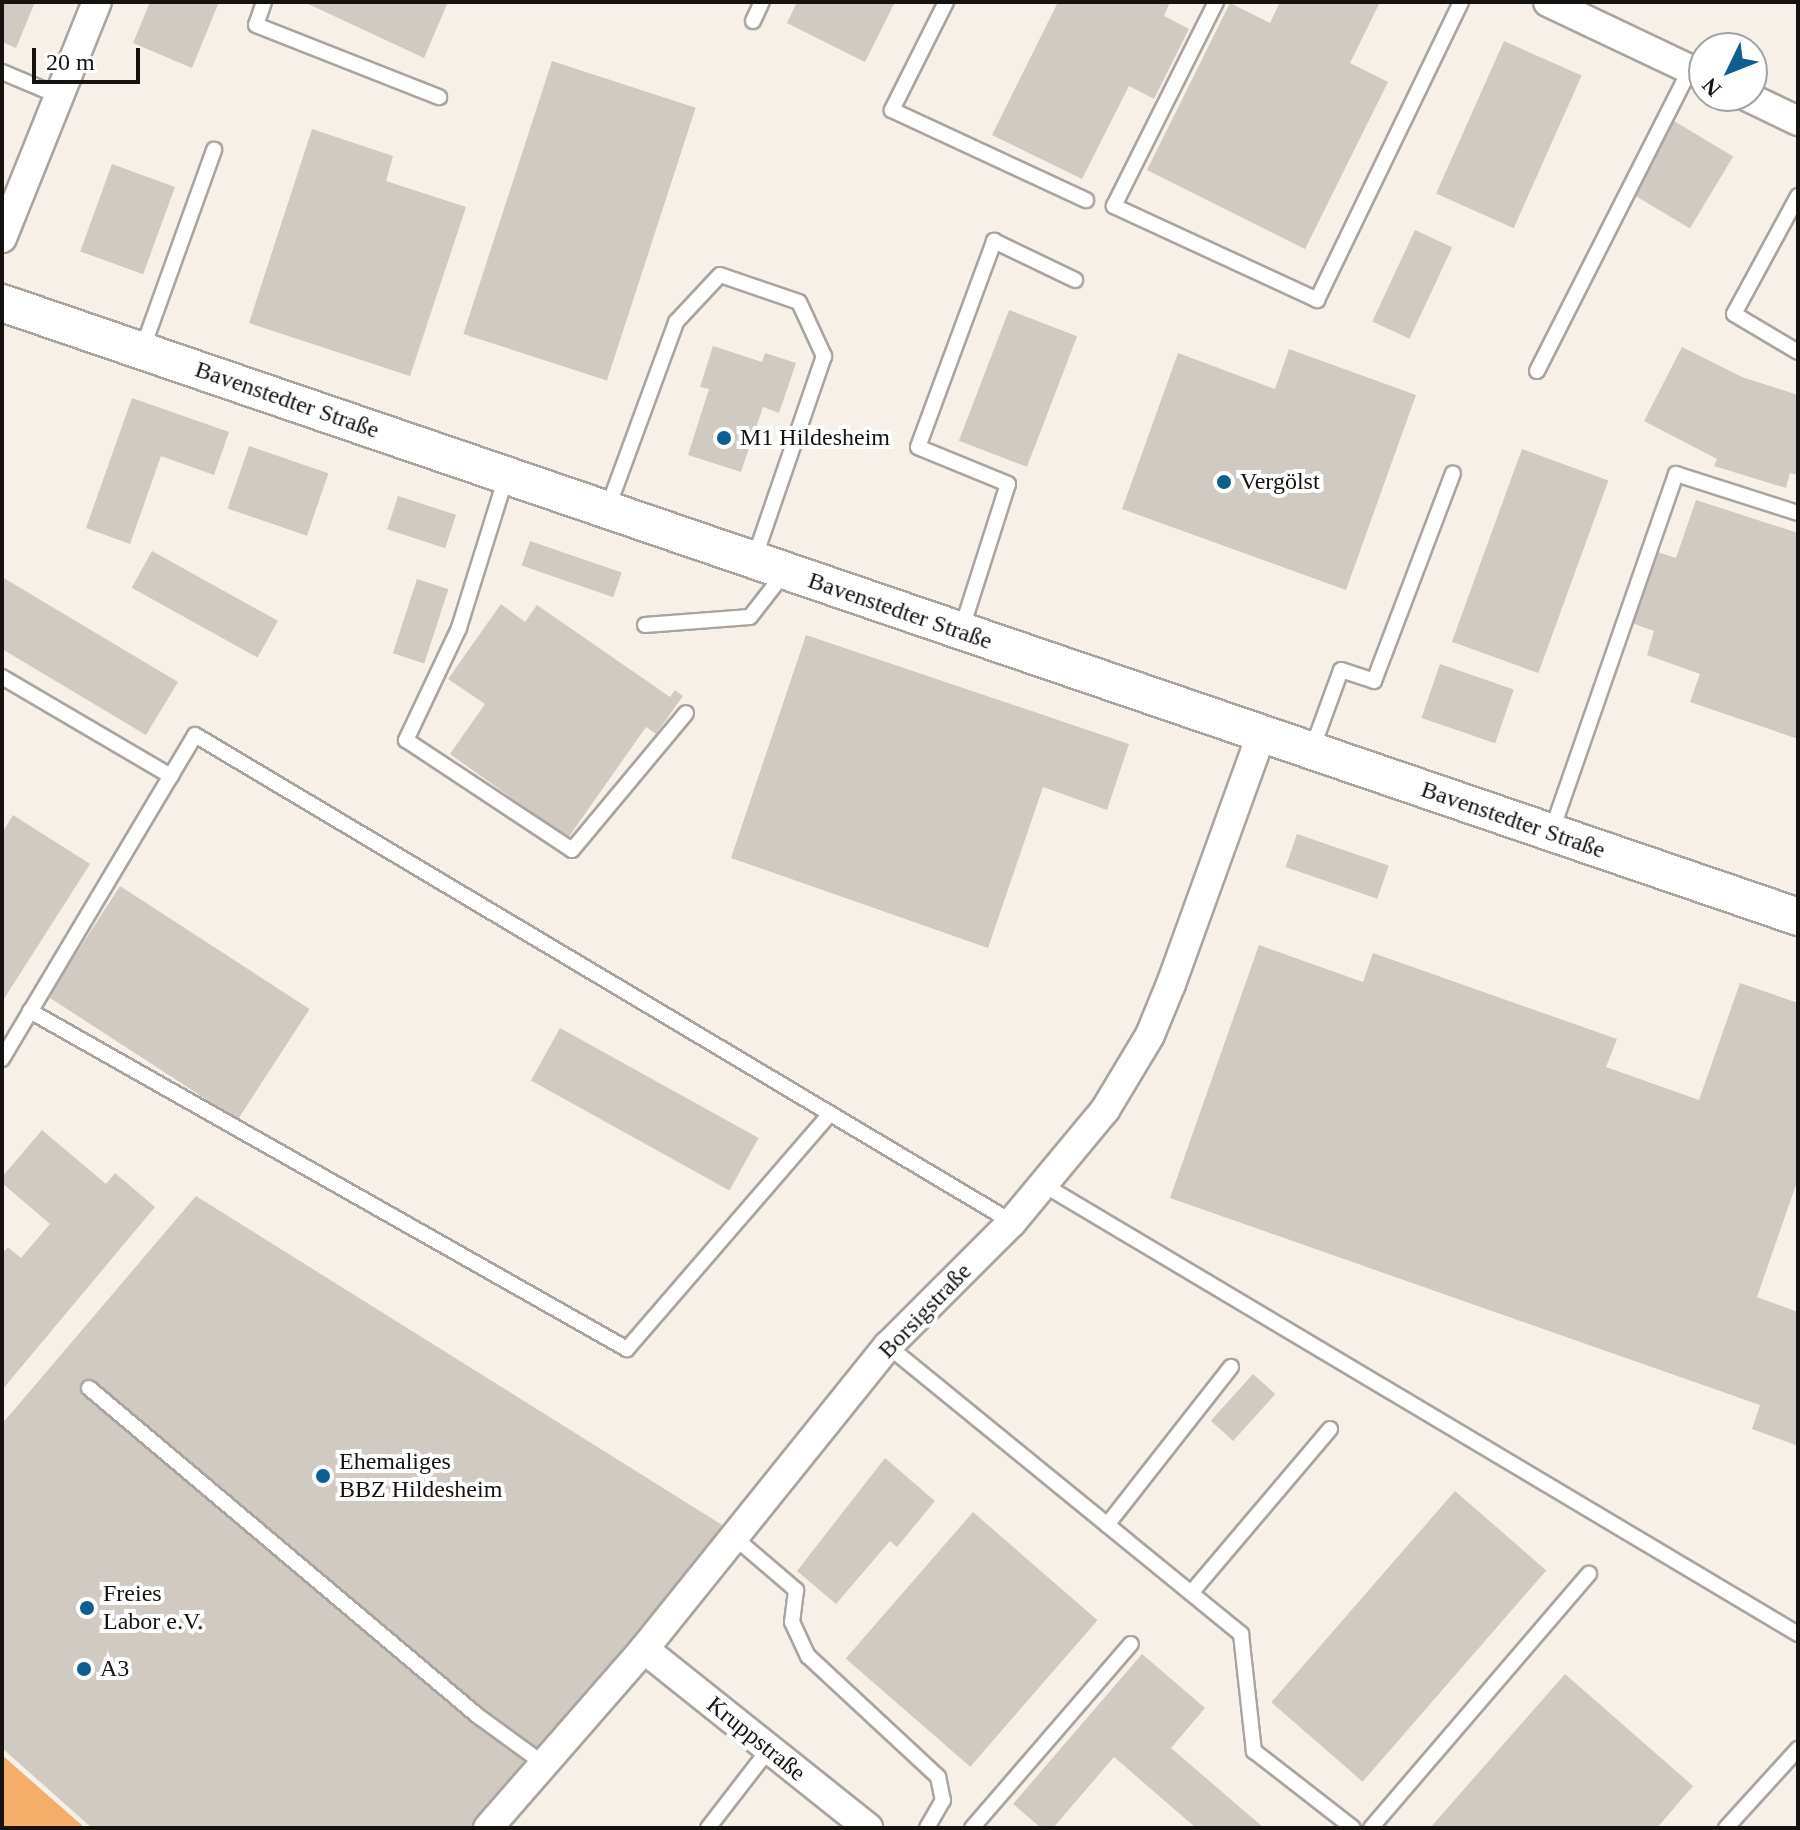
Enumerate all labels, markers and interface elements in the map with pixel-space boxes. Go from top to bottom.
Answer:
scale bar [36,32,144,82]
north arrow [1688,32,1768,112]
text: 20 m [46,49,95,75]
text: N [1697,73,1726,102]
street label: Bavenstedter Straße [191,355,383,445]
place label: M1 Hildesheim [740,424,890,452]
marker: M1 Hildesheim [715,429,733,447]
place label: Vergölst [1240,468,1320,496]
marker: Vergölst [1215,473,1233,491]
street label: Bavenstedter Straße [804,566,996,656]
street label: Bavenstedter Straße [1417,775,1609,865]
street label: Borsigstraße [873,1257,977,1365]
place label: Ehemaliges BBZ Hildesheim [339,1448,502,1504]
marker: Ehemaliges BBZ Hildesheim [314,1467,332,1485]
place label: Freies Labor e.V. [103,1580,203,1636]
marker: Freies Labor e.V. [78,1599,96,1617]
place label: A3 [100,1655,129,1683]
marker: A3 [75,1660,93,1678]
street label: Kruppstraße [701,1690,811,1788]

